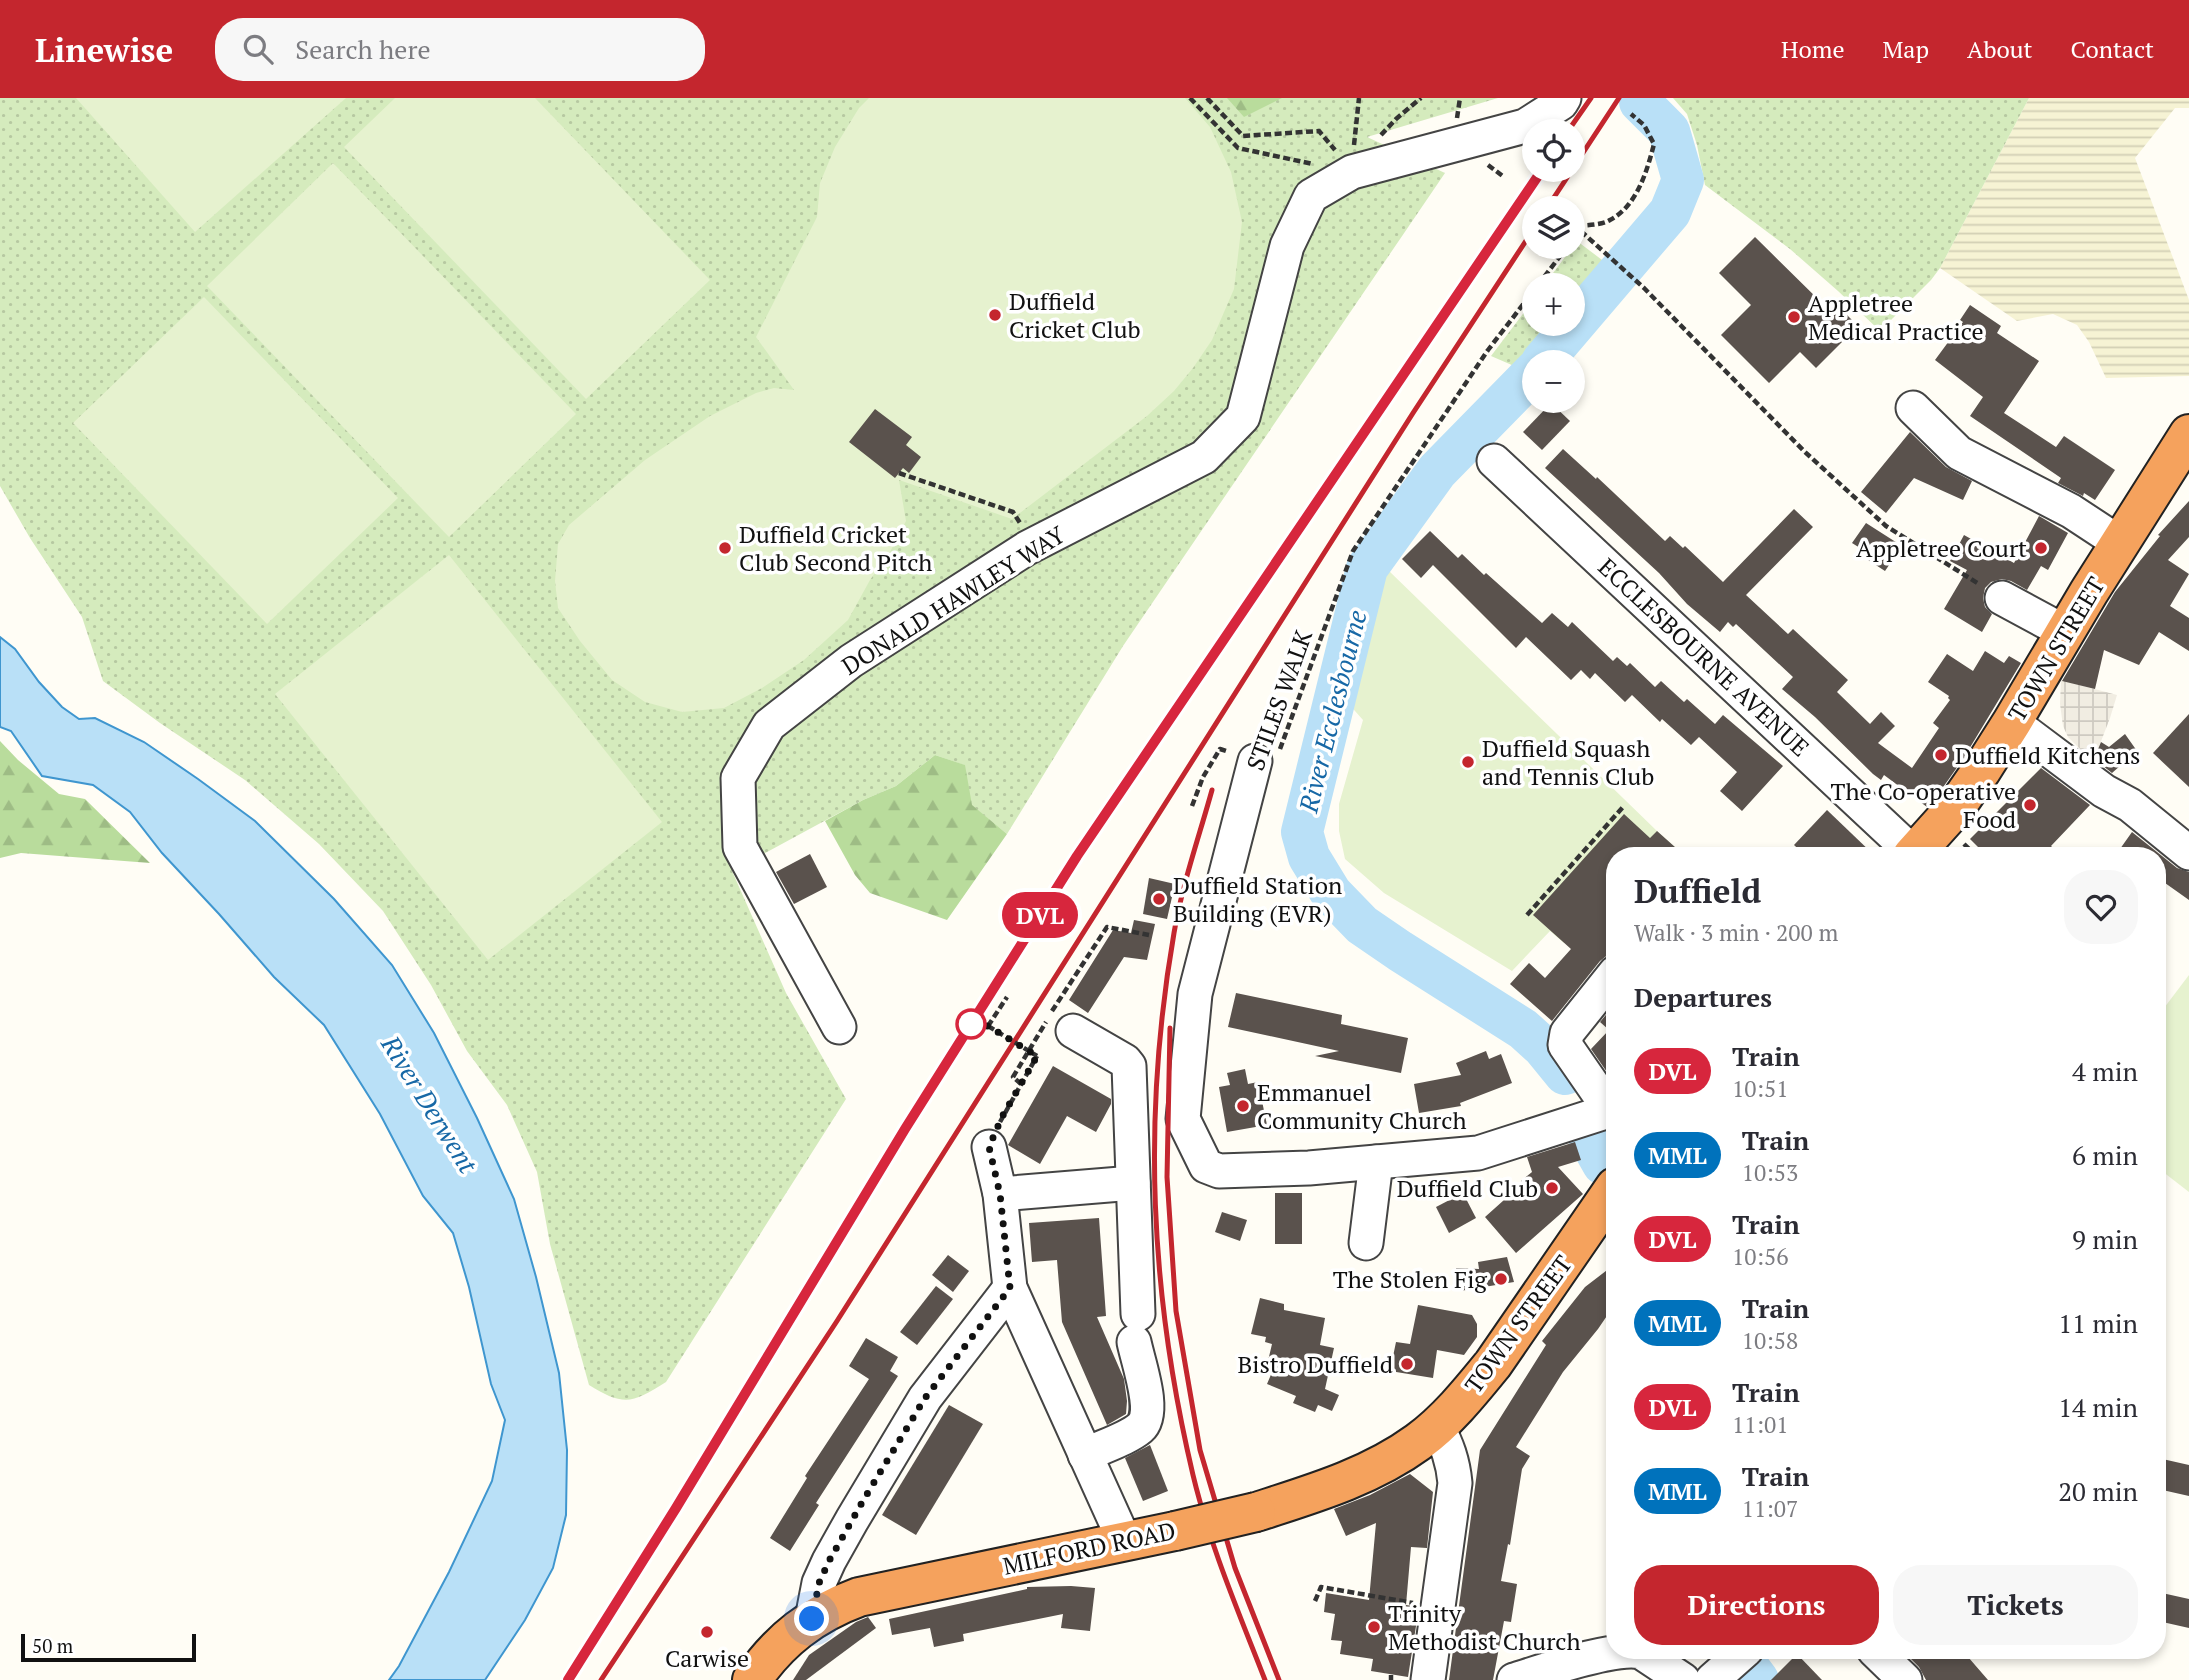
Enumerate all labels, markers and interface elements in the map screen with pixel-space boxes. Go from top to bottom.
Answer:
search box [215,18,705,81]
text: Linewise [35,28,173,71]
icon: search [239,30,277,68]
text: Search here [295,32,430,66]
text: Home [1781,33,1845,65]
text: Map [1883,33,1929,65]
text: About [1967,33,2033,65]
text: Contact [2071,33,2154,65]
map controls [1522,119,1585,413]
button: locate [1522,119,1585,182]
button: layers [1522,196,1585,259]
button: + [1522,273,1585,336]
place label: Duffield Cricket Club [1009,285,1141,345]
place label: Appletree Medical Practice [1808,287,1984,347]
marker: Duffield Cricket Club [987,307,1003,323]
marker: Appletree Medical Practice [1786,309,1802,325]
button: − [1522,350,1585,413]
place label: Duffield Cricket Club Second Pitch [739,518,932,578]
street label: DONALD HAWLEY WAY [835,518,1071,682]
place label: Appletree Court [1856,532,2027,564]
marker: Duffield Cricket Club Second Pitch [717,540,733,556]
marker: Appletree Court [2033,540,2049,556]
street label: ECCLESBOURNE AVENUE [1592,551,1816,763]
street label: TOWN STREET [2000,571,2112,727]
water label: River Ecclesbourne [1290,606,1374,817]
street label: STILES WALK [1239,625,1319,775]
place label: Duffield Squash and Tennis Club [1482,732,1654,792]
place label: Duffield Kitchens [1955,739,2140,771]
marker: Duffield Kitchens [1933,747,1949,763]
marker: Duffield Squash and Tennis Club [1460,754,1476,770]
place label: The Co-operative Food [1831,775,2016,835]
marker: The Co-operative Food [2022,797,2038,813]
place label: Duffield Station Building (EVR) [1173,869,1342,929]
text: Duffield [1634,869,1761,912]
button: heart [2064,870,2138,944]
marker: Duffield Station Building (EVR) [1151,891,1167,907]
line badge: DVL [1000,892,1080,938]
text: DVL [1016,899,1064,931]
text: Walk · 3 min · 200 m [1634,917,1838,948]
text: Departures [1634,980,1772,1014]
unlabelled marker [956,1009,986,1039]
water label: River Derwent [374,1028,486,1180]
text: Train [1732,1039,1800,1073]
text: 4 min [2072,1054,2138,1088]
text: DVL [1648,1055,1697,1087]
text: 10:51 [1732,1073,1789,1104]
place label: Emmanuel Community Church [1257,1076,1466,1136]
marker: Emmanuel Community Church [1235,1098,1251,1114]
text: Train [1742,1123,1809,1157]
text: 6 min [2072,1138,2138,1172]
text: MML [1648,1139,1707,1171]
text: 10:53 [1742,1157,1798,1188]
place label: Duffield Club [1397,1172,1538,1204]
marker: Duffield Club [1544,1180,1560,1196]
text: Train [1732,1207,1800,1241]
text: 9 min [2072,1222,2138,1256]
text: DVL [1648,1223,1697,1255]
text: 10:56 [1732,1241,1789,1272]
street label: TOWN STREET [1457,1249,1579,1399]
place label: The Stolen Fig [1333,1263,1487,1295]
marker: The Stolen Fig [1493,1271,1509,1287]
text: Train [1742,1291,1809,1325]
text: 11 min [2058,1306,2138,1340]
text: MML [1648,1307,1707,1339]
text: 10:58 [1742,1325,1798,1356]
place label: Bistro Duffield [1237,1348,1393,1380]
marker: Bistro Duffield [1399,1356,1415,1372]
text: Train [1732,1375,1800,1409]
text: 14 min [2058,1390,2138,1424]
text: DVL [1648,1391,1697,1423]
text: 11:01 [1732,1409,1789,1440]
text: Train [1742,1459,1809,1493]
text: 20 min [2058,1474,2138,1508]
text: MML [1648,1475,1707,1507]
text: 11:07 [1742,1493,1798,1524]
street label: MILFORD ROAD [1000,1514,1178,1582]
button: Directions [1634,1565,1879,1645]
button: Tickets [1893,1565,2138,1645]
place label: Trinity Methodist Church [1388,1597,1581,1657]
your location [794,1601,829,1636]
marker: Trinity Methodist Church [1366,1619,1382,1635]
marker: Carwise [699,1624,715,1640]
scale bar [21,1631,196,1663]
text: 50 m [32,1633,73,1658]
place label: Carwise [665,1642,749,1674]

